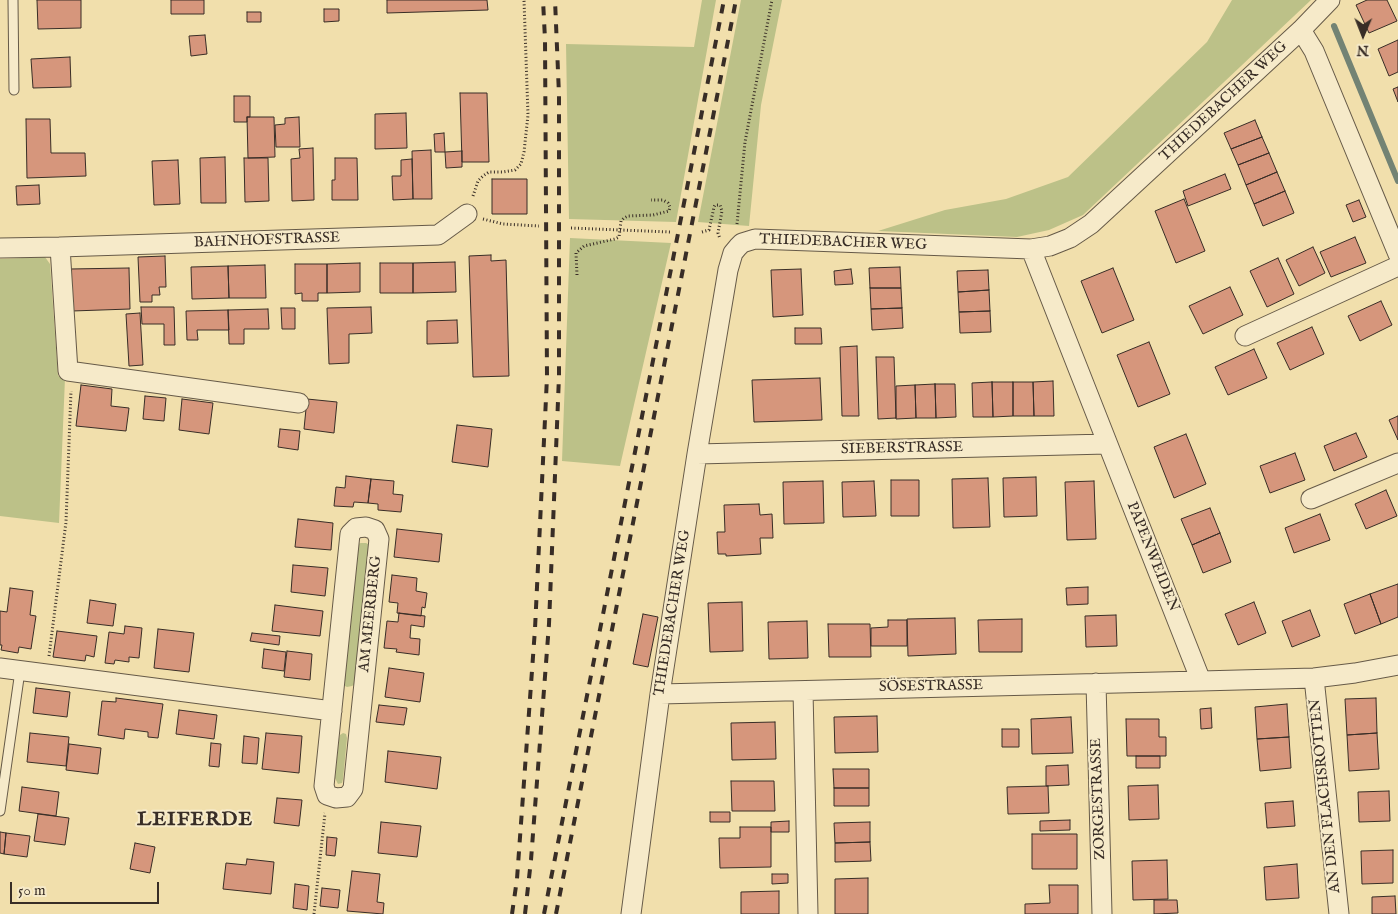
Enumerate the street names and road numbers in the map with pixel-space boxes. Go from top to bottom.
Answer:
street label: THIEDEBACHER WEG [1156,38,1292,166]
street label: BAHNHOFSTRASSE [194,229,340,253]
street label: THIEDEBACHER WEG [759,231,927,255]
street label: SIEBERSTRASSE [841,439,963,459]
street label: PAPENWEIDEN [1122,499,1182,615]
street label: THIEDEBACHER WEG [651,529,695,697]
street label: AM MEERBERG [356,555,386,673]
street label: SÖSESTRASSE [879,677,983,697]
street label: AN DEN FLACHSROTTEN [1307,698,1345,894]
street label: ZORGESTRASSE [1088,738,1110,860]

